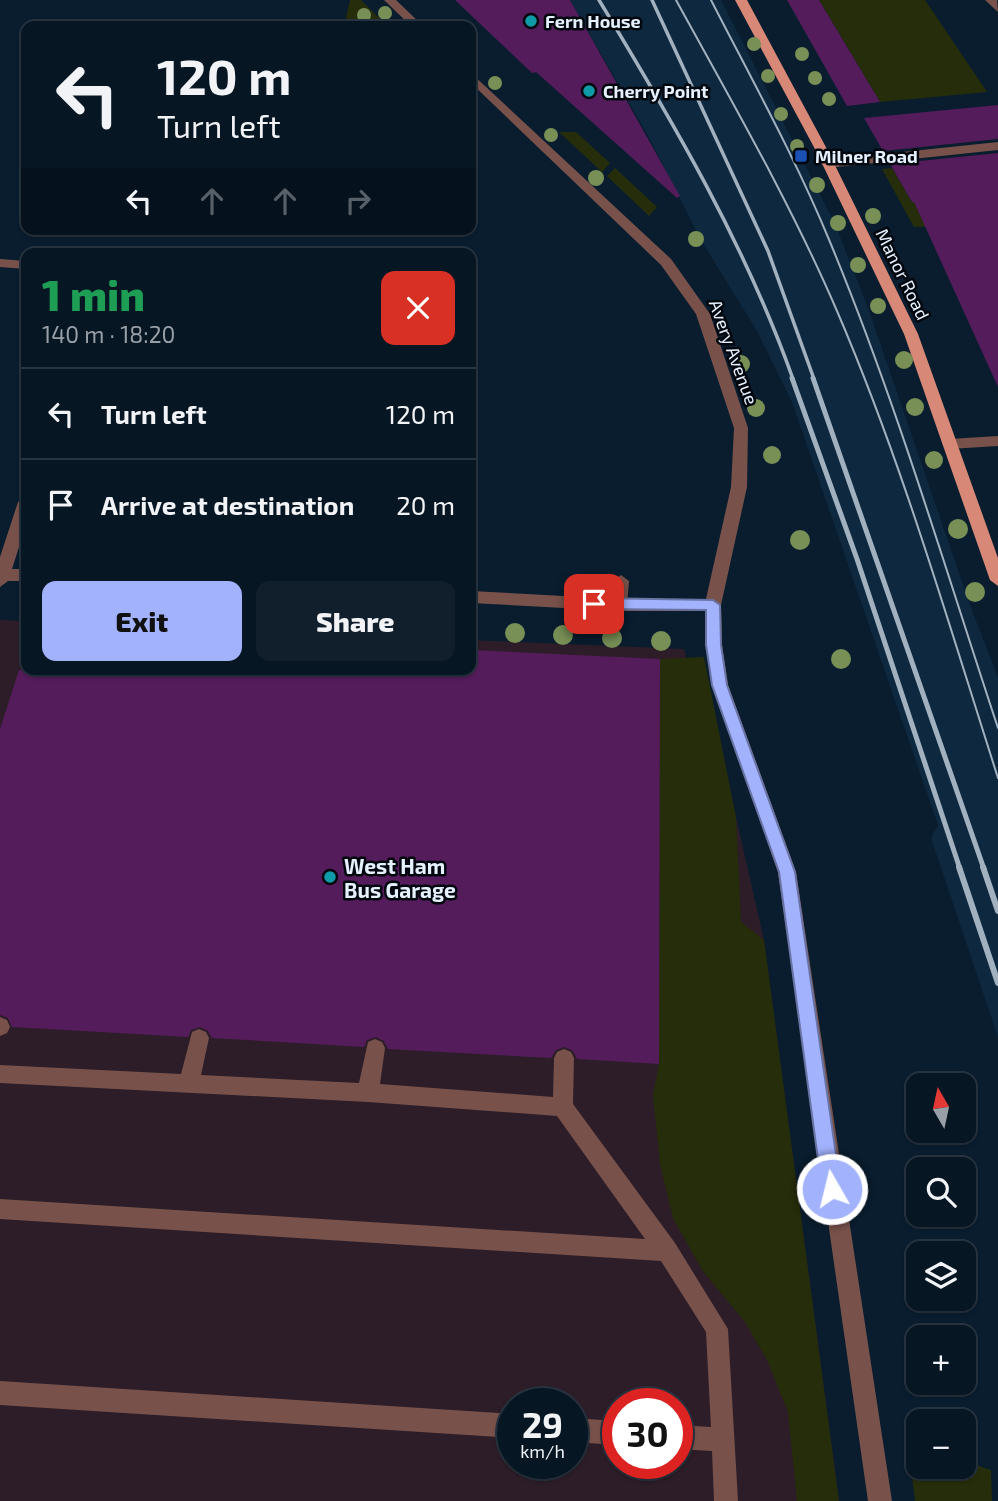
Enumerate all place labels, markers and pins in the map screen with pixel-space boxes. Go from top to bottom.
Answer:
place label: Fern House [545,10,641,32]
marker: Fern House [523,13,539,29]
place label: Cherry Point [603,80,709,102]
marker: Cherry Point [581,83,597,99]
place label: Milner Road [815,145,918,167]
marker: Milner Road [793,148,809,164]
pin [564,574,624,634]
place label: West Ham Bus Garage [344,853,456,902]
marker: West Ham Bus Garage [322,869,338,885]

